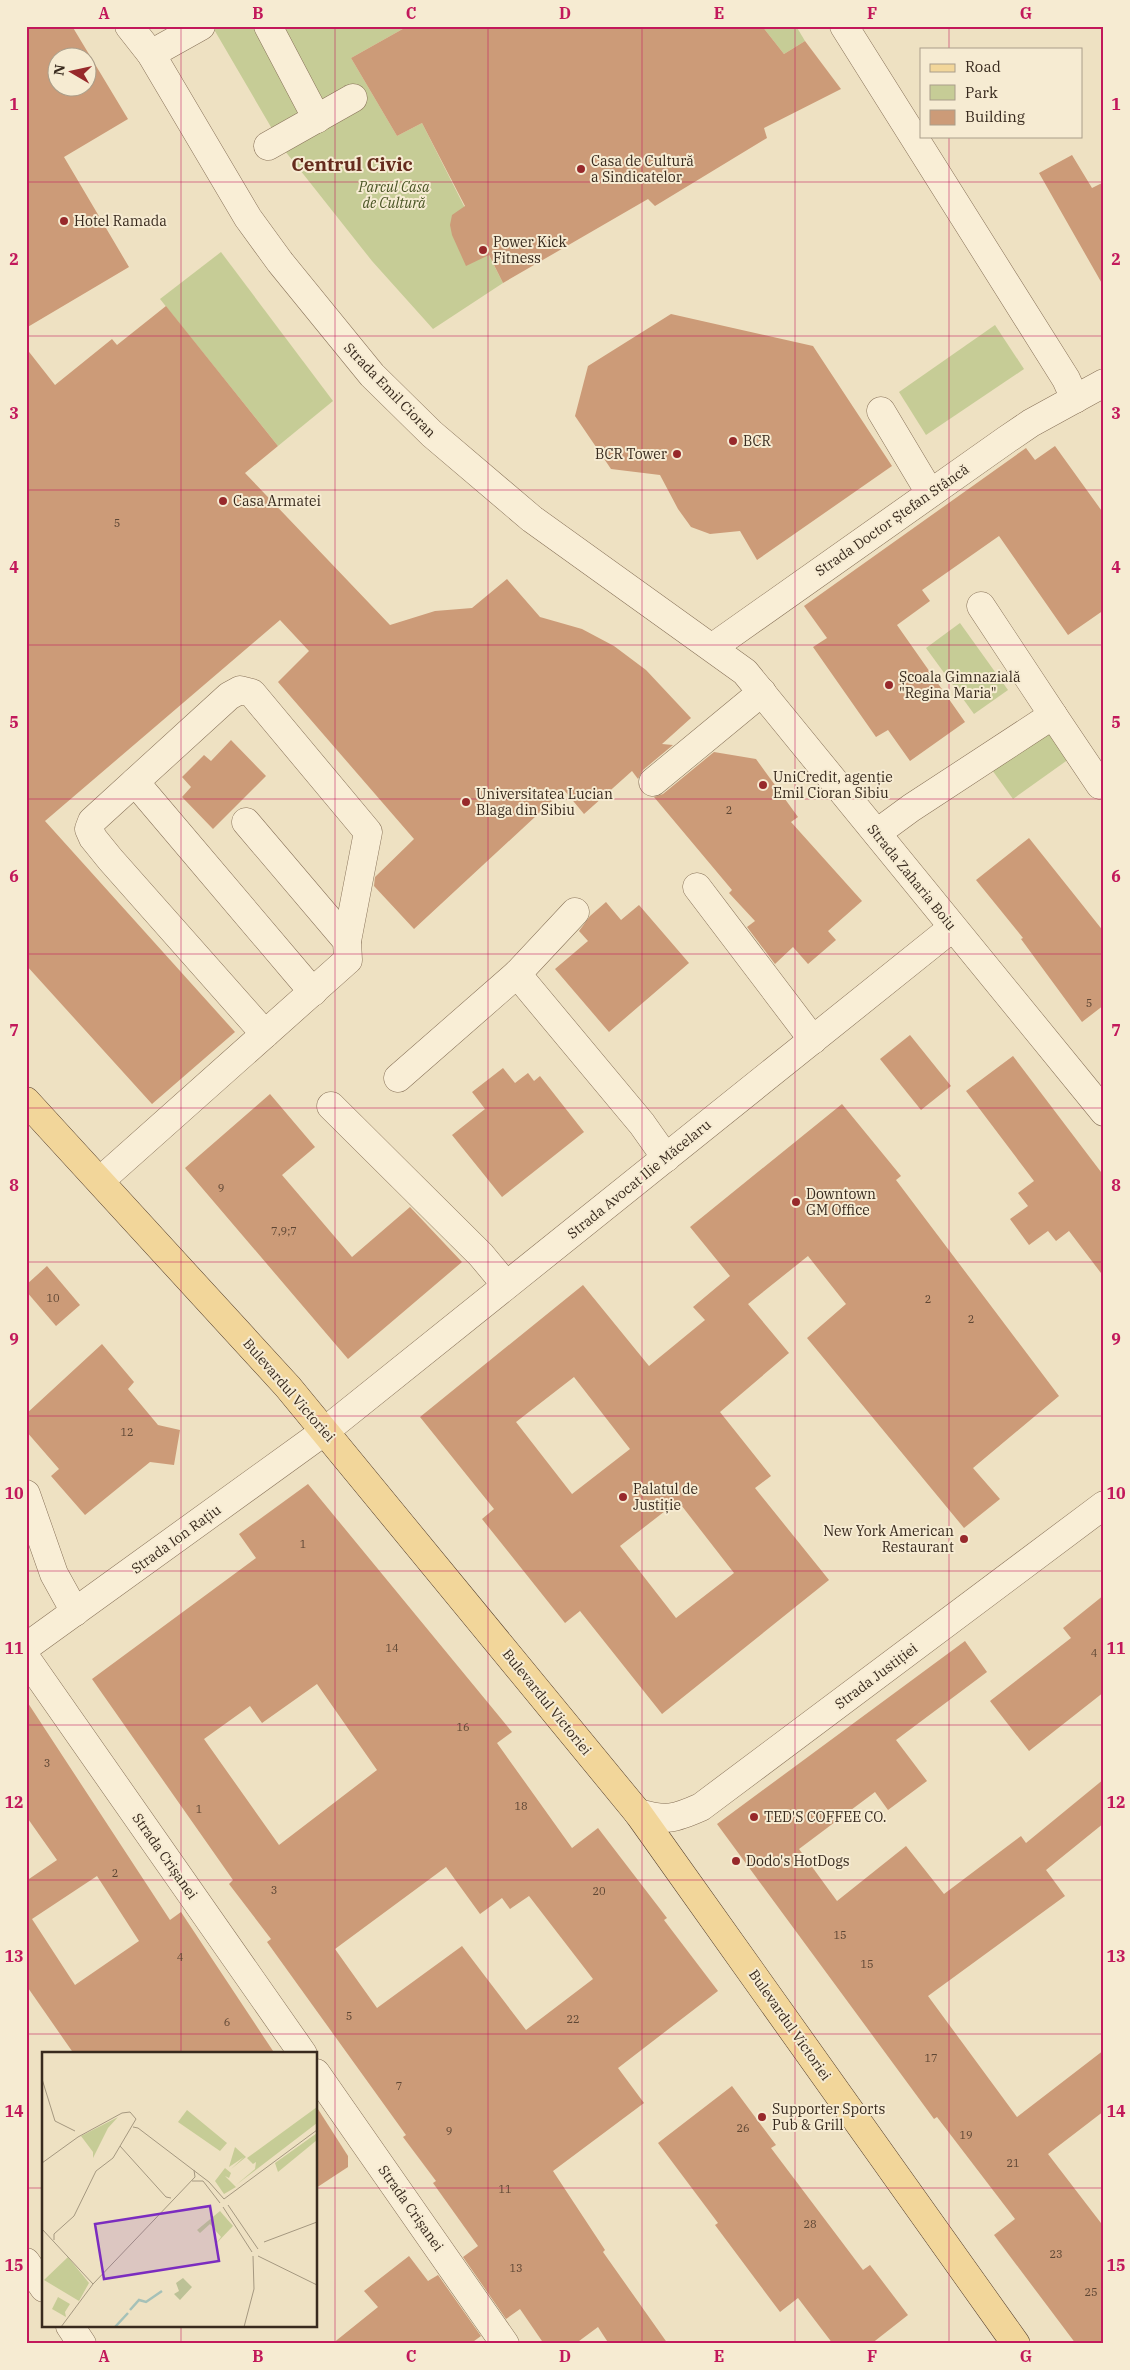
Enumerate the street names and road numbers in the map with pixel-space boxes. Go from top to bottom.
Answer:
street label: Strada Emil Cioran [340,339,440,441]
street label: Strada Doctor Ștefan Stâncă [812,460,973,580]
street label: Strada Zaharia Boiu [864,820,960,934]
street label: Strada Avocat Ilie Măcelaru [564,1115,715,1243]
street label: Bulevardul Victoriei [239,1335,339,1445]
street label: Strada Ion Rațiu [128,1500,225,1578]
street label: Strada Justiției [831,1639,921,1713]
street label: Bulevardul Victoriei [499,1645,595,1759]
street label: Strada Crișanei [129,1809,201,1903]
street label: Bulevardul Victoriei [745,1966,835,2084]
street label: Strada Crișanei [375,2161,447,2255]

